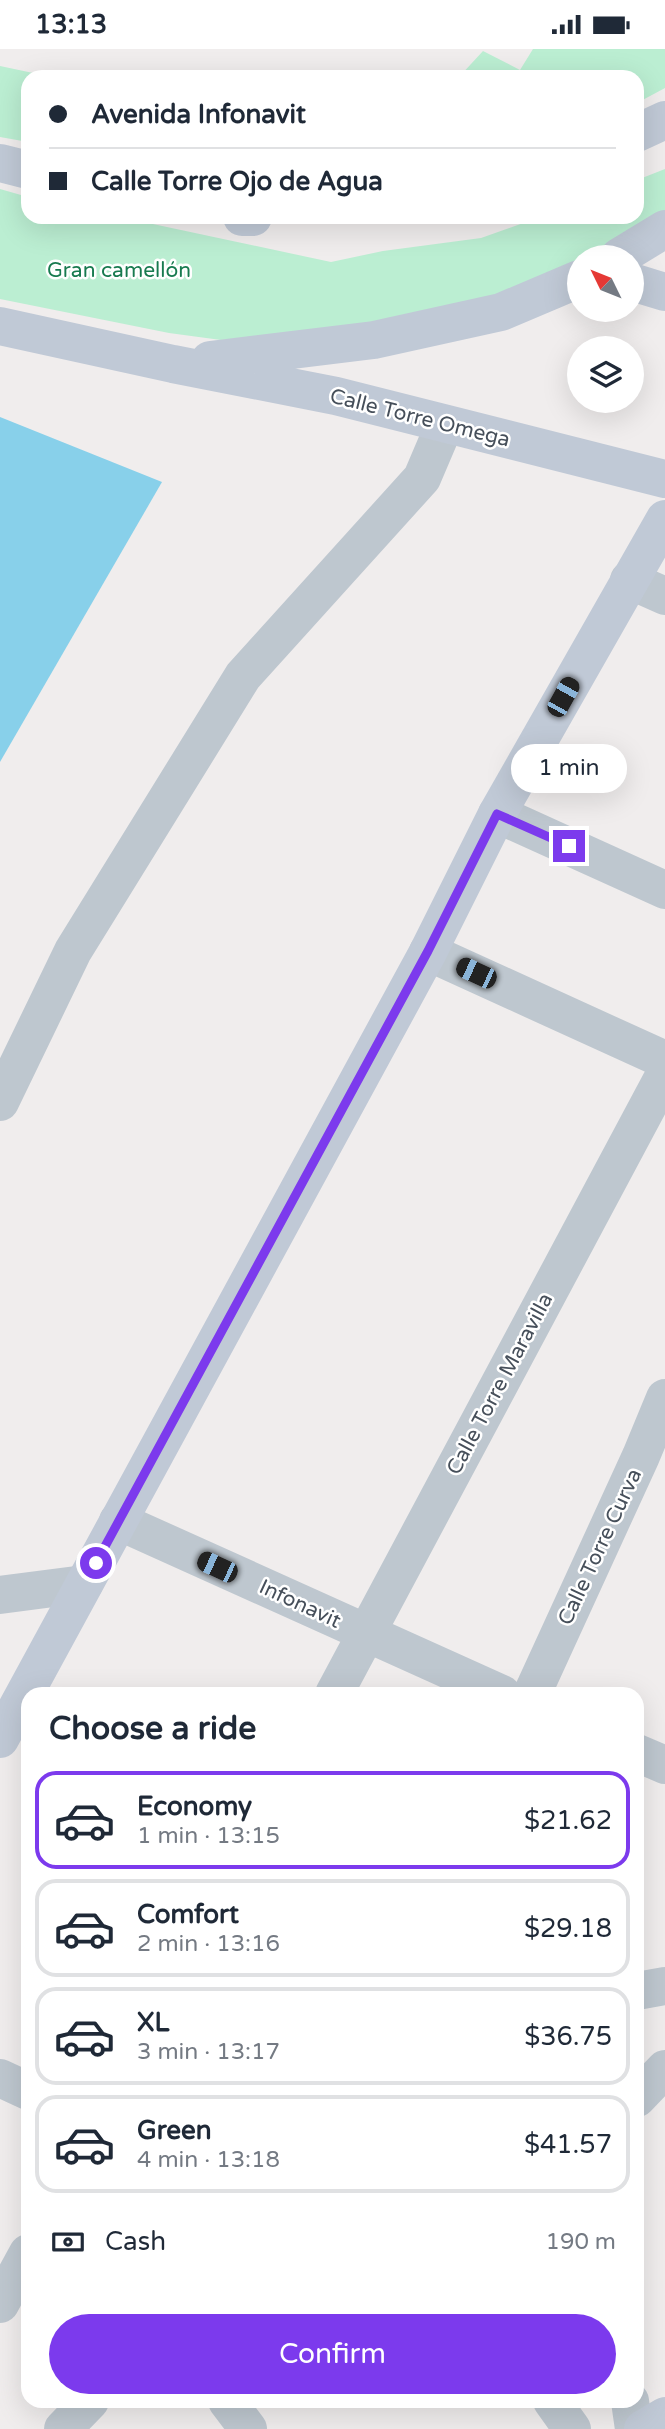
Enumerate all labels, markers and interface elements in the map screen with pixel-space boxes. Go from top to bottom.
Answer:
text: 13:13 [35,9,107,40]
text: Avenida Infonavit [91,99,306,130]
text: Calle Torre Ojo de Agua [91,166,383,197]
north arrow [567,245,644,322]
map controls [567,245,644,413]
park label: Gran camellón [47,258,191,283]
button: layers [567,336,644,413]
street label: Calle Torre Omega [327,384,513,452]
car [544,674,583,720]
callout: 1 min [511,745,627,793]
text: 1 min [538,754,600,782]
route end [553,830,585,862]
car [453,955,500,991]
street label: Calle Torre Maravilla [442,1289,558,1479]
street label: Calle Torre Curva [553,1465,647,1629]
route start [80,1547,112,1579]
car [194,1549,241,1585]
street label: Infonavit [255,1574,345,1634]
text: Choose a ride [49,1710,256,1748]
icon: car [53,1789,116,1852]
text: Economy [137,1791,252,1822]
text: $21.62 [524,1805,612,1836]
text: 1 min · 13:15 [137,1822,280,1850]
icon: car [53,1897,116,1960]
text: Comfort [137,1899,239,1930]
text: $29.18 [524,1913,612,1944]
text: 2 min · 13:16 [137,1930,280,1958]
icon: car [53,2005,116,2068]
text: XL [137,2007,169,2038]
text: $36.75 [524,2021,612,2052]
text: 3 min · 13:17 [137,2038,280,2066]
icon: car [53,2113,116,2176]
text: Green [137,2115,212,2146]
text: $41.57 [524,2129,612,2160]
text: 4 min · 13:18 [137,2146,280,2174]
icon: cash [49,2223,87,2261]
text: Cash [105,2226,166,2257]
text: 190 m [546,2228,616,2256]
button: Confirm [49,2314,616,2394]

